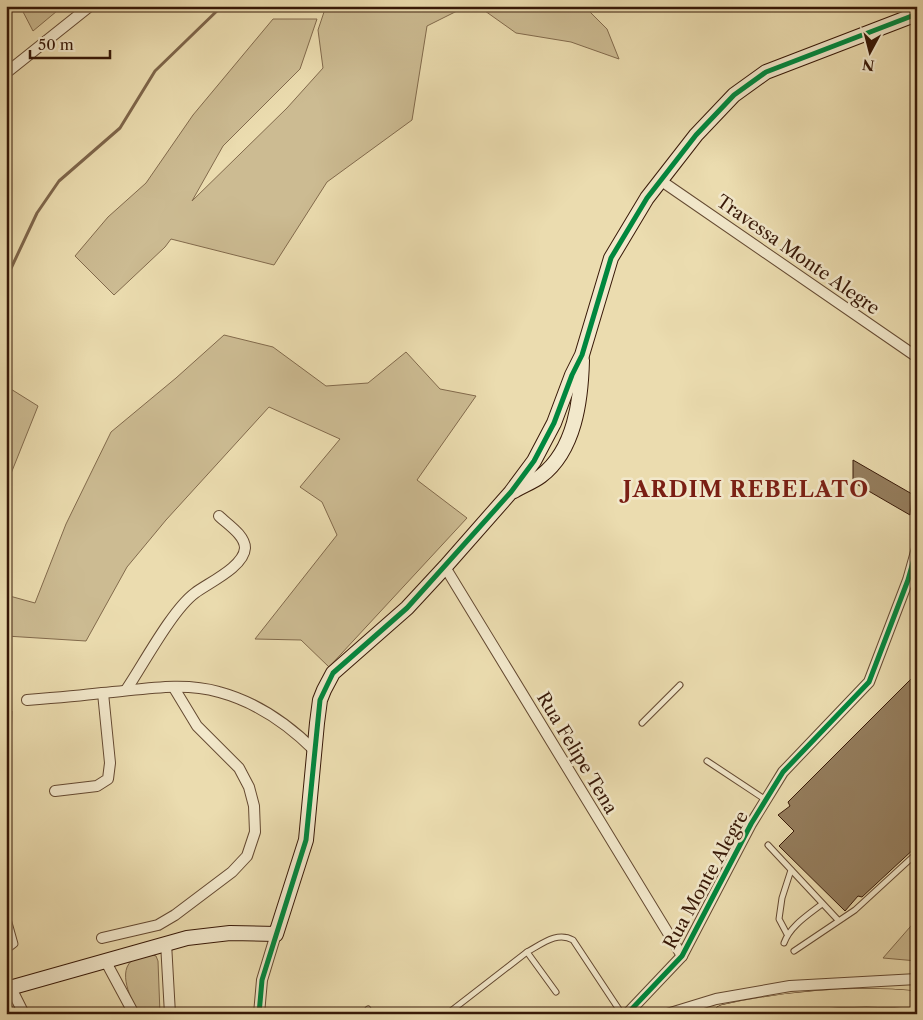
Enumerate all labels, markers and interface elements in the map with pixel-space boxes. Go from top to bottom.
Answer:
scale bar [30,28,110,60]
north arrow [846,28,896,78]
text: 50 m [38,35,74,54]
text: N [861,55,876,75]
street label: Travessa Monte Alegre [712,190,884,320]
district label: JARDIM REBELATO [619,476,869,503]
street label: Rua Felipe Tena [532,688,622,818]
street label: Rua Monte Alegre [659,807,753,953]

